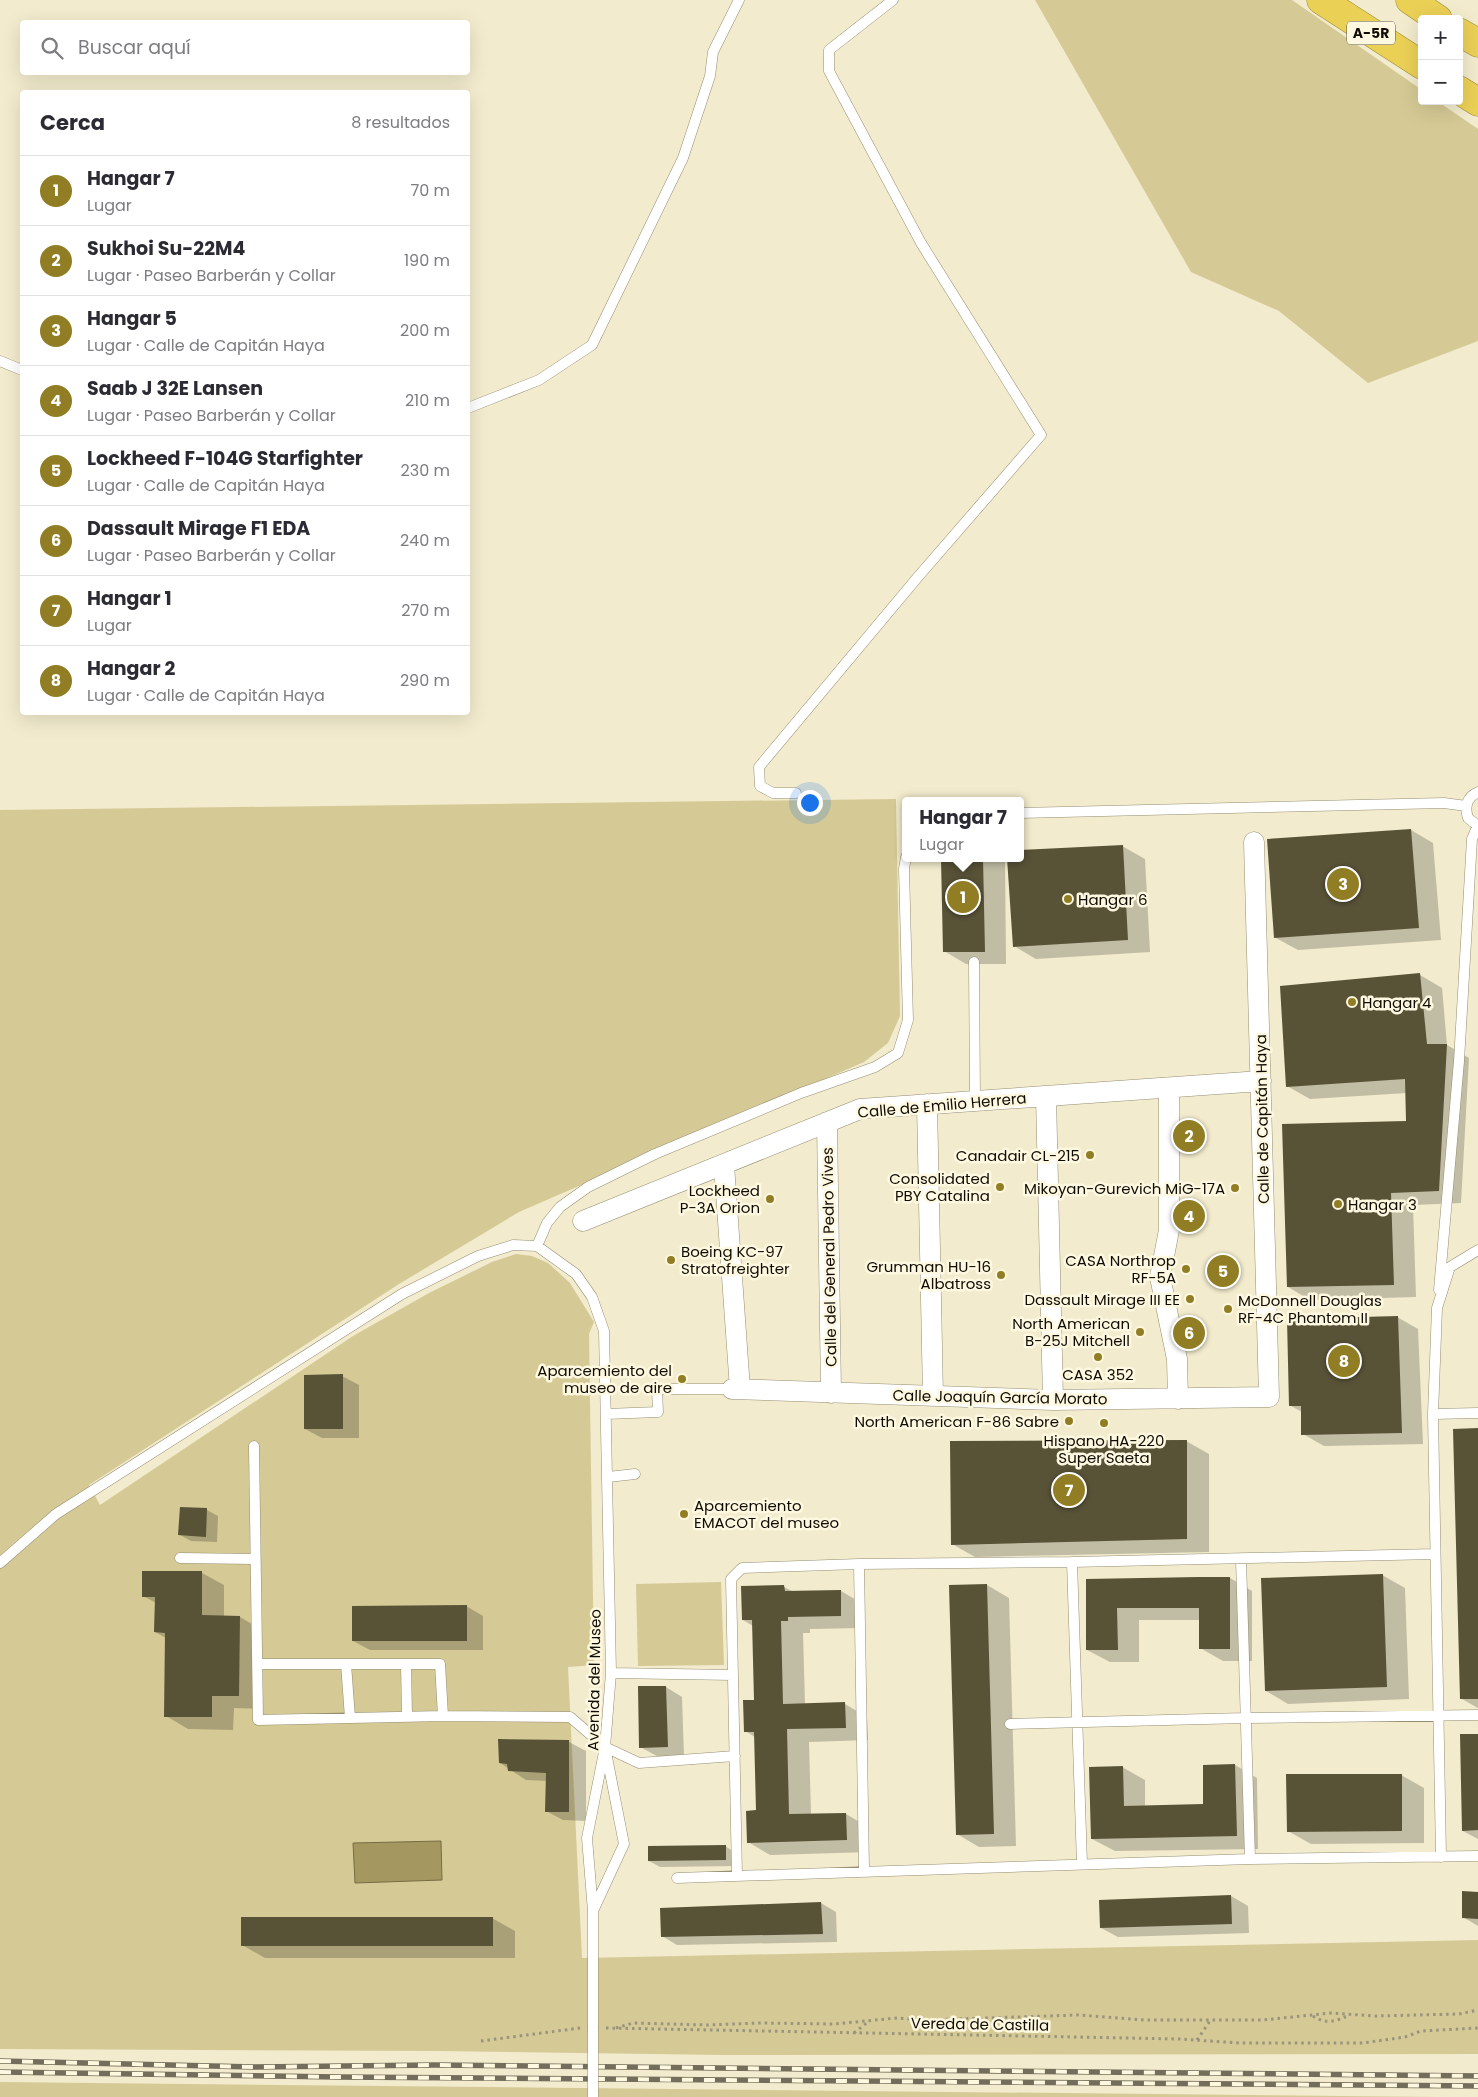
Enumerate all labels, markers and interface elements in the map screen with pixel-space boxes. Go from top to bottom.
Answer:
map controls [1418,15,1463,105]
button: + [1418,15,1463,60]
search box [20,20,470,75]
road number: A-5R [1347,22,1395,44]
icon: search [38,34,66,62]
text: Buscar aquí [78,34,191,61]
button: − [1418,60,1463,105]
text: Cerca [40,108,105,137]
text: 8 resultados [351,111,450,134]
text: Hangar 7 [87,165,175,192]
text: 1 [53,179,59,202]
text: 70 m [410,179,450,202]
text: Lugar [87,194,132,217]
text: Sukhoi Su-22M4 [87,235,245,262]
text: 2 [51,249,61,272]
text: 190 m [404,249,450,272]
text: Lugar · Paseo Barberán y Collar [87,264,336,287]
text: Hangar 5 [87,305,177,332]
text: 3 [51,319,61,342]
text: 200 m [400,319,450,342]
text: Lugar · Calle de Capitán Haya [87,334,325,357]
text: Saab J 32E Lansen [87,375,263,402]
text: 4 [51,389,61,412]
text: 210 m [405,389,450,412]
text: Lugar · Paseo Barberán y Collar [87,404,336,427]
text: Lockheed F-104G Starfighter [87,445,363,472]
text: 5 [51,459,61,482]
text: 230 m [401,459,450,482]
text: Lugar · Calle de Capitán Haya [87,474,325,497]
text: Dassault Mirage F1 EDA [87,515,310,542]
text: 6 [51,529,61,552]
text: 240 m [400,529,450,552]
text: Lugar · Paseo Barberán y Collar [87,544,336,567]
text: Hangar 1 [87,585,172,612]
text: 7 [52,599,60,622]
text: 270 m [401,599,450,622]
text: Lugar [87,614,132,637]
text: Hangar 2 [87,655,175,682]
text: 8 [51,669,61,692]
text: 290 m [400,669,450,692]
text: Lugar · Calle de Capitán Haya [87,684,325,707]
your location [797,790,823,816]
popup [902,797,1024,862]
text: Hangar 7 [919,804,1007,831]
text: Lugar [919,833,964,856]
pin: 3 [1327,865,1359,903]
pin: 1 [947,878,979,916]
place label: Hangar 6 [1078,889,1148,910]
marker: Hangar 6 [1062,893,1074,905]
place label: Hangar 4 [1362,992,1431,1013]
marker: Hangar 4 [1346,996,1358,1008]
street label: Calle de Capitán Haya [1250,1034,1274,1204]
street label: Calle de Emilio Herrera [857,1087,1027,1123]
pin: 2 [1173,1117,1205,1155]
place label: Canadair CL-215 [956,1145,1080,1166]
street label: Calle del General Pedro Vives [817,1147,841,1367]
marker: Canadair CL-215 [1084,1149,1096,1161]
place label: Consolidated PBY Catalina [889,1168,990,1206]
place label: Mikoyan-Gurevich MiG-17A [1024,1178,1225,1199]
place label: Lockheed P-3A Orion [680,1180,760,1218]
marker: Consolidated PBY Catalina [994,1181,1006,1193]
marker: Mikoyan-Gurevich MiG-17A [1229,1182,1241,1194]
marker: Lockheed P-3A Orion [764,1193,776,1205]
place label: Hangar 3 [1348,1194,1417,1215]
pin: 4 [1173,1197,1205,1235]
marker: Hangar 3 [1332,1198,1344,1210]
place label: Boeing KC-97 Stratofreighter [681,1241,790,1279]
place label: CASA Northrop RF-5A [1065,1250,1176,1288]
pin: 5 [1207,1252,1239,1290]
marker: Boeing KC-97 Stratofreighter [665,1254,677,1266]
place label: Grumman HU-16 Albatross [866,1256,991,1294]
marker: CASA Northrop RF-5A [1180,1263,1192,1275]
marker: Grumman HU-16 Albatross [995,1269,1007,1281]
place label: Dassault Mirage III EE [1024,1289,1180,1310]
place label: McDonnell Douglas RF-4C Phantom II [1238,1290,1382,1328]
marker: Dassault Mirage III EE [1184,1293,1196,1305]
marker: McDonnell Douglas RF-4C Phantom II [1222,1303,1234,1315]
place label: North American B-25J Mitchell [1012,1313,1130,1351]
pin: 6 [1173,1314,1205,1352]
marker: North American B-25J Mitchell [1134,1326,1146,1338]
pin: 8 [1328,1342,1360,1380]
marker: CASA 352 [1092,1351,1104,1363]
place label: Aparcemiento del museo de aire [537,1360,672,1398]
place label: CASA 352 [1062,1364,1134,1385]
marker: Aparcemiento del museo de aire [676,1373,688,1385]
street label: Calle Joaquín García Morato [892,1385,1108,1409]
place label: North American F-86 Sabre [854,1411,1059,1432]
marker: North American F-86 Sabre [1063,1415,1075,1427]
marker: Hispano HA-220 Super Saeta [1098,1417,1110,1429]
place label: Hispano HA-220 Super Saeta [1044,1430,1164,1468]
pin: 7 [1053,1471,1085,1509]
place label: Aparcemiento EMACOT del museo [694,1495,839,1533]
marker: Aparcemiento EMACOT del museo [678,1508,690,1520]
street label: Avenida del Museo [582,1609,606,1751]
street label: Vereda de Castilla [911,2012,1049,2036]

